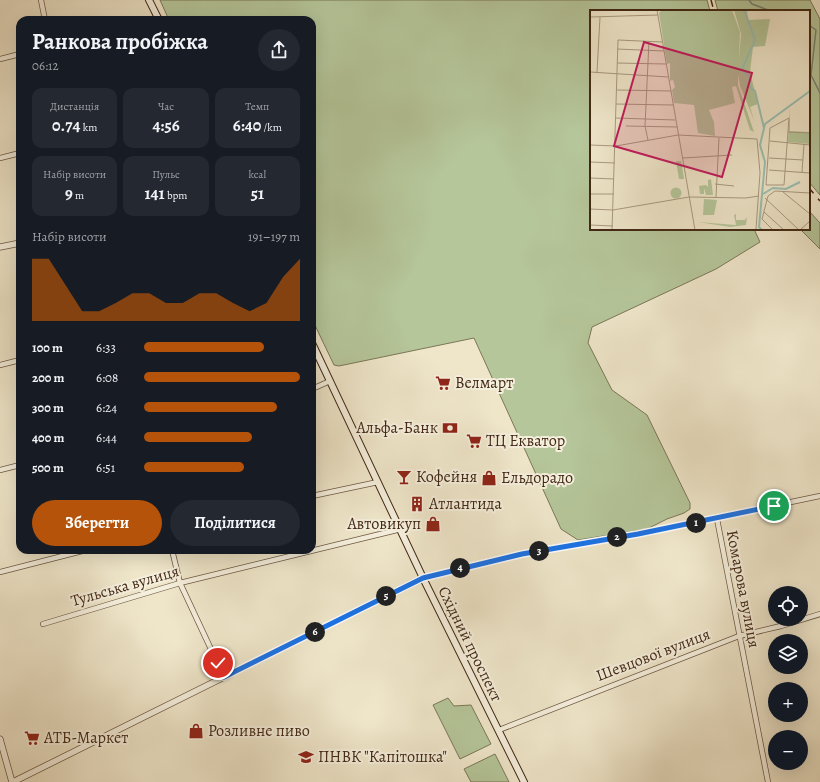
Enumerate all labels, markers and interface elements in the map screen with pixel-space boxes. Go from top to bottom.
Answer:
inset map [590,10,810,230]
text: Ранкова пробіжка [32,27,208,57]
button: share [258,29,300,71]
text: 06:12 [32,57,59,74]
text: Дистанція [50,99,99,114]
text: Час [158,99,174,114]
text: Темп [245,99,269,114]
text: 0.74 [52,114,81,137]
text: 4:56 [152,114,180,137]
text: 6:40 [233,114,261,137]
text: km [81,120,97,135]
text: /km [261,120,282,135]
text: Набір висоти [43,167,106,182]
text: Пульс [152,167,180,182]
text: kcal [249,167,266,182]
text: 9 [65,182,73,205]
text: 141 [145,182,165,205]
text: 51 [251,182,264,205]
text: m [73,188,84,203]
text: bpm [165,188,187,203]
text: Набір висоти [32,228,107,245]
text: 191–197 m [248,228,300,245]
text: 100 m [32,339,63,356]
text: 6:33 [96,339,116,356]
text: 200 m [32,369,65,386]
text: 6:08 [96,369,118,386]
place label: Велмарт [455,372,513,394]
supermarket icon: Велмарт [434,374,452,392]
text: 300 m [32,399,64,416]
text: 6:24 [96,399,117,416]
place label: Альфа-Банк [355,417,438,439]
bank icon: Альфа-Банк [441,419,459,437]
text: 400 m [32,429,64,446]
text: 6:44 [96,429,117,446]
place label: ТЦ Екватор [486,430,565,452]
supermarket icon: ТЦ Екватор [465,432,483,450]
text: 500 m [32,459,64,476]
text: 6:51 [96,459,115,476]
place label: Кофейня [416,466,478,488]
place label: Ельдорадо [501,467,573,489]
bar icon: Кофейня [395,468,413,486]
shop icon: Ельдорадо [480,469,498,487]
pin [757,489,791,523]
place label: Атлантида [428,493,502,515]
building icon: Атлантида [408,495,426,513]
icon: arrive [763,495,785,517]
button: Зберегти [32,500,162,546]
button: Поділитися [170,500,300,546]
place label: Автовикуп [347,513,421,535]
pin: 1 [686,513,706,533]
shop icon: Автовикуп [424,515,442,533]
text: 1 [694,515,698,530]
pin: 2 [607,527,627,547]
street label: Комарова вулиця [721,528,765,650]
text: 2 [614,529,620,544]
pin: 3 [529,541,549,561]
text: 3 [537,543,541,558]
pin: 4 [450,558,470,578]
street label: Тульська вулиця [68,560,182,612]
text: 4 [457,560,463,575]
street label: Східний проспект [433,583,507,705]
pin: 5 [376,586,396,606]
map controls [768,586,808,770]
button: locate [768,586,808,626]
text: 5 [384,588,388,603]
pin: 6 [305,622,325,642]
street label: Шевцової вулиця [593,623,714,687]
text: 6 [312,624,318,639]
button: layers [768,634,808,674]
pin [201,646,235,680]
icon: check [207,652,229,674]
button: + [768,682,808,722]
place label: Розливне пиво [208,720,310,742]
shop icon: Розливне пиво [187,722,205,740]
place label: АТБ-Маркет [43,727,128,749]
supermarket icon: АТБ-Маркет [23,729,41,747]
button: − [768,730,808,770]
place label: ПНВК "Капітошка" [318,746,447,768]
school or university icon: ПНВК "Капітошка" [297,748,315,766]

